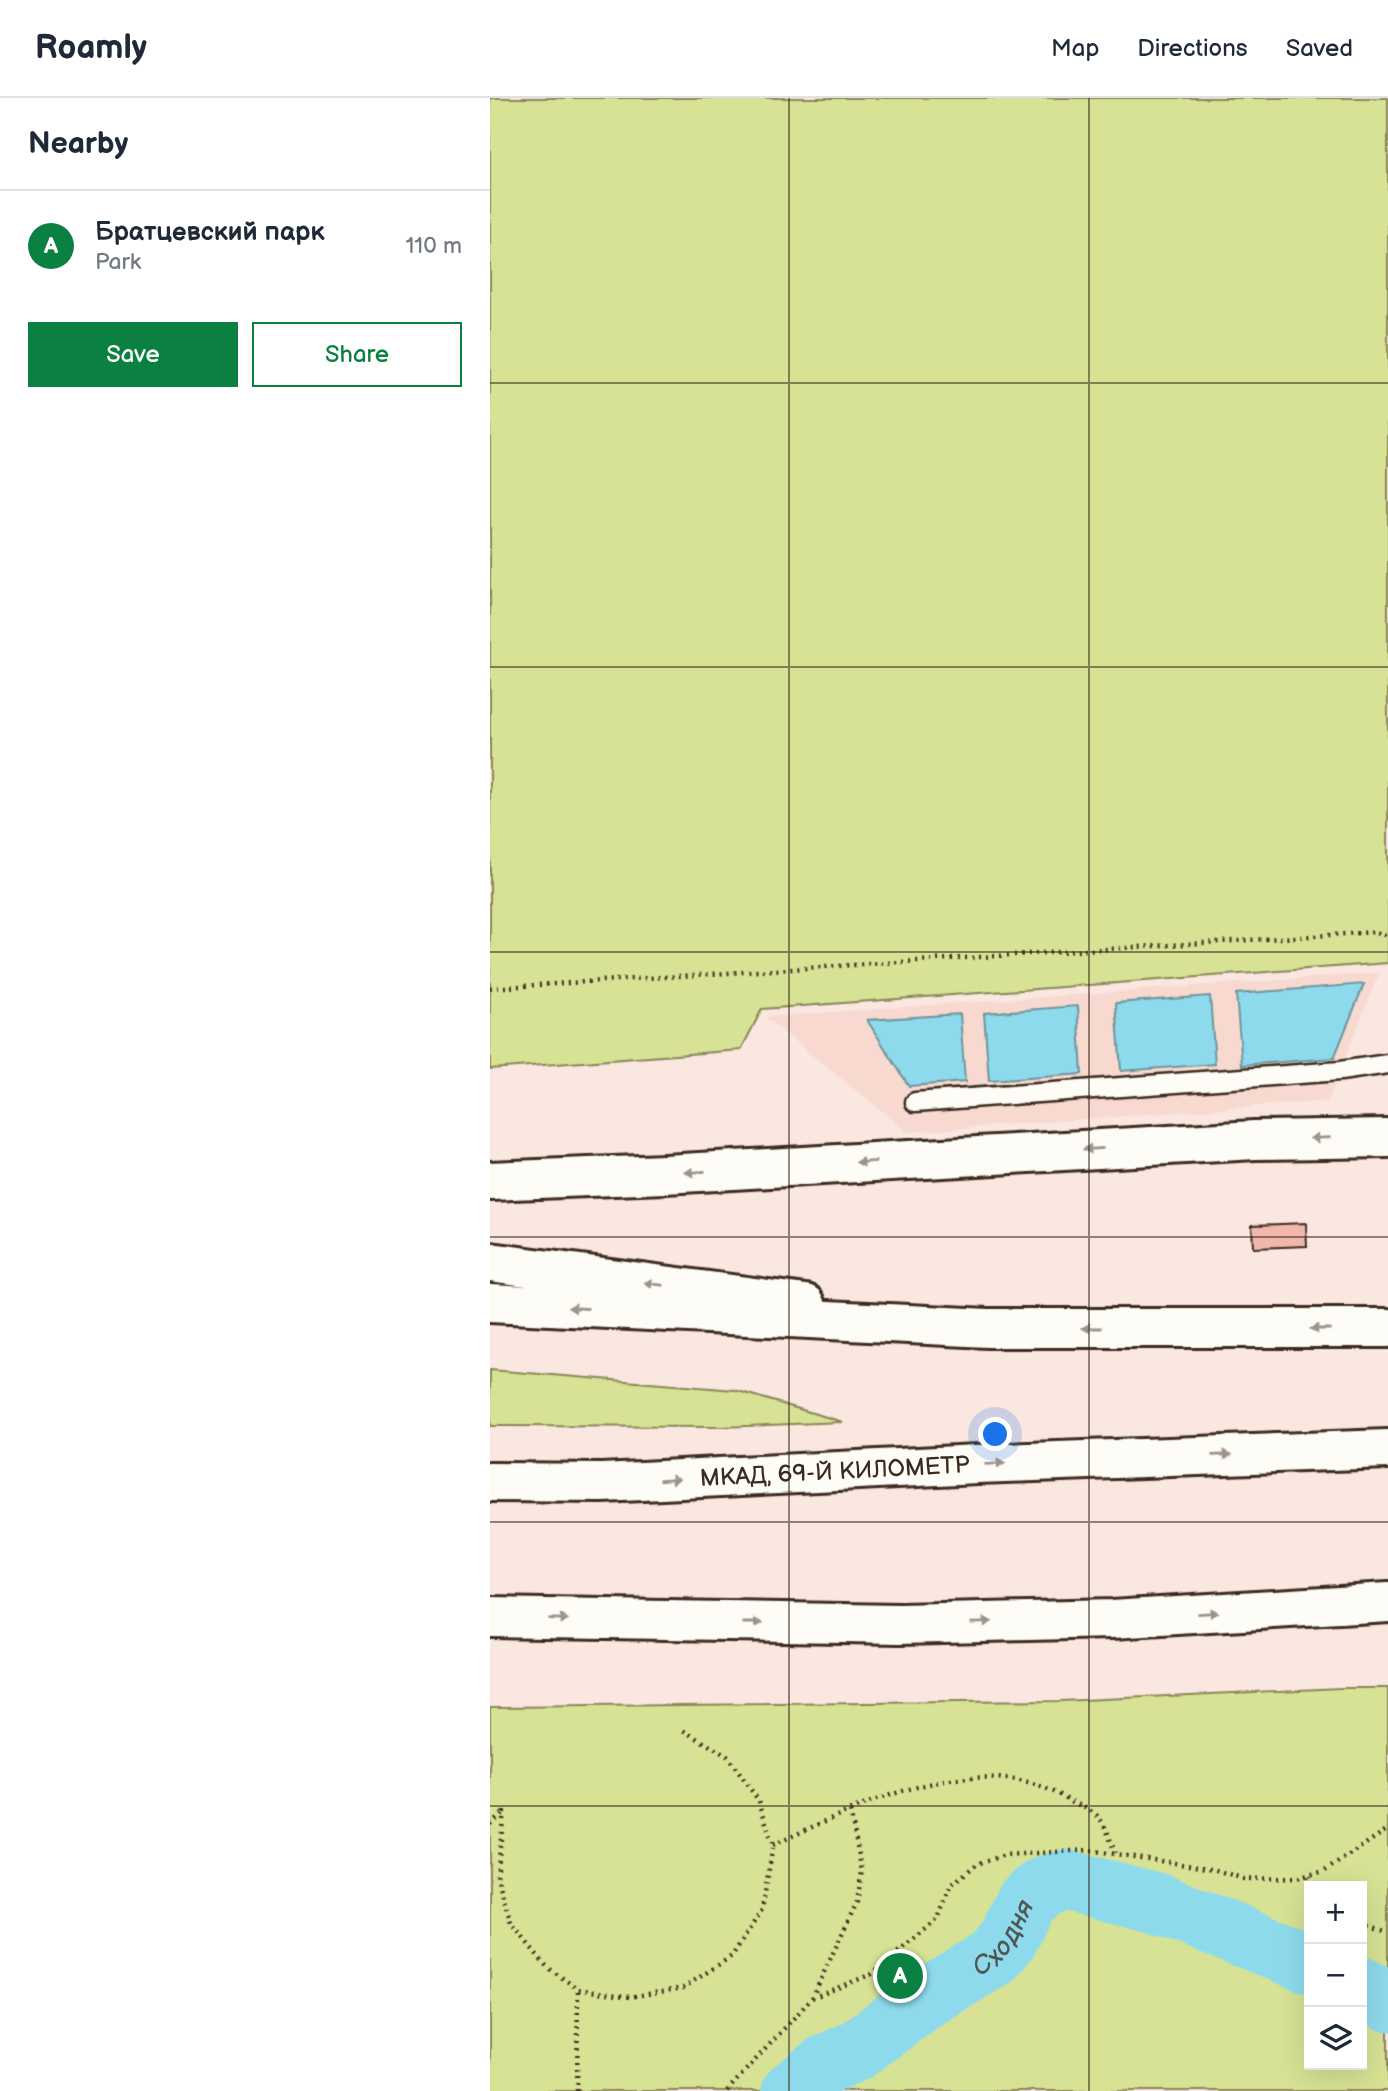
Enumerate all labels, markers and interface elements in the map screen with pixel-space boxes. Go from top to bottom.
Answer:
text: Roamly [35,28,147,68]
text: Map [1051,34,1099,63]
text: Directions [1137,34,1248,63]
text: Saved [1286,34,1353,63]
text: Nearby [28,126,128,162]
text: Братцевский парк [95,217,324,248]
text: A [44,232,58,260]
text: 110 m [405,232,462,260]
text: Park [95,248,141,276]
button: Save [28,322,238,387]
button: Share [252,322,462,387]
one-way arrow [1309,1132,1331,1144]
one-way arrow [1081,1144,1103,1155]
one-way arrow [854,1157,876,1168]
one-way arrow [684,1167,706,1178]
one-way arrow [642,1278,664,1289]
one-way arrow [566,1302,588,1313]
one-way arrow [1081,1322,1103,1334]
one-way arrow [1309,1323,1331,1334]
your location [978,1417,1012,1451]
street label: МКАД, 69-Й КИЛОМЕТР [699,1450,970,1493]
one-way arrow [1211,1450,1233,1461]
one-way arrow [984,1458,1006,1469]
one-way arrow [659,1473,681,1484]
one-way arrow [1197,1608,1219,1619]
one-way arrow [547,1613,569,1625]
one-way arrow [970,1616,992,1628]
one-way arrow [742,1617,764,1629]
map controls [1304,1881,1367,2070]
button: + [1304,1881,1367,1944]
water label: Сходня [967,1894,1042,1984]
button: − [1304,1944,1367,2007]
pin: A [877,1950,923,2002]
button: layers [1304,2007,1367,2070]

